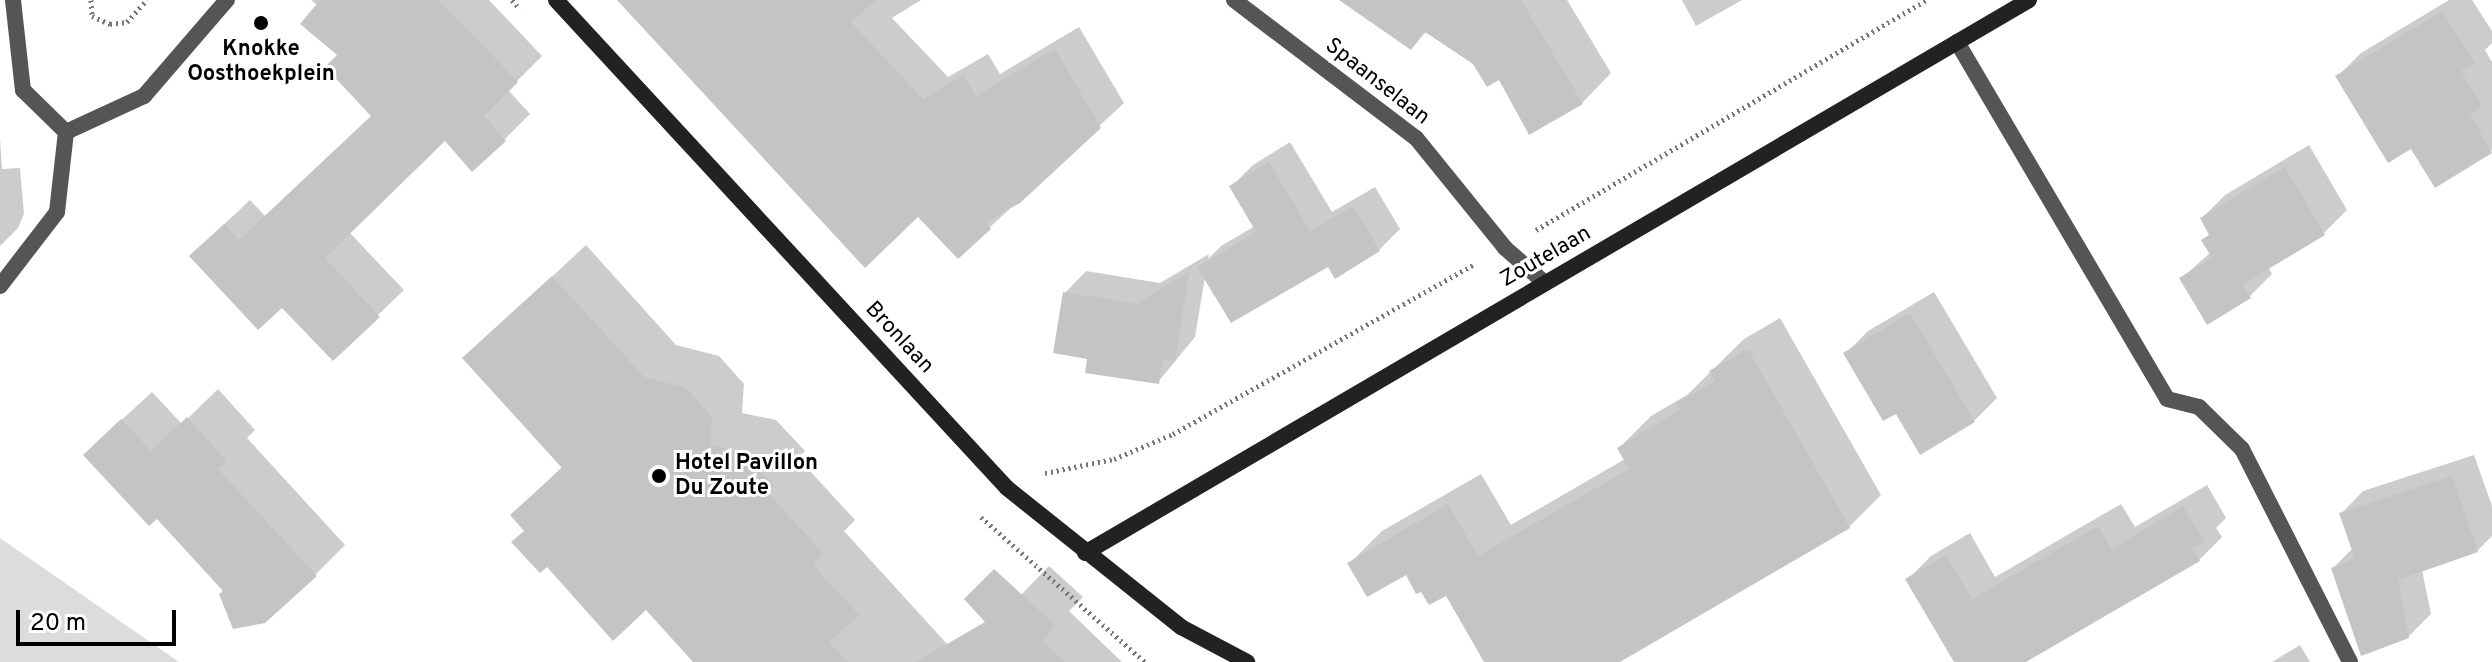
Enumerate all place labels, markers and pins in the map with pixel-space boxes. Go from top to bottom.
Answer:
marker: Knokke Oosthoekplein [252,14,270,32]
place label: Knokke Oosthoekplein [187,36,335,88]
place label: Hotel Pavillon Du Zoute [675,450,818,502]
marker: Hotel Pavillon Du Zoute [650,467,668,485]

